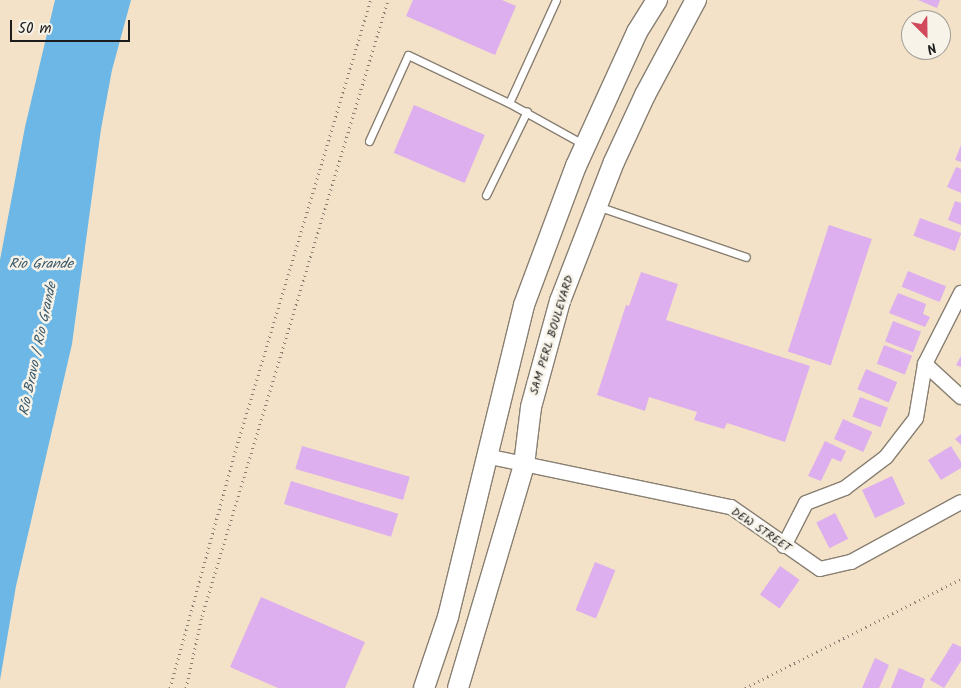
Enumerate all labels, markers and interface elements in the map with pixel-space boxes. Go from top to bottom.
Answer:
scale bar [12,10,132,42]
north arrow [901,10,951,60]
text: 50 m [18,17,52,41]
text: N [923,36,940,60]
water label: Rio Grande [9,256,73,272]
street label: SAM PERL BOULEVARD [527,274,577,396]
water label: Río Bravo / Rio Grande [16,281,60,417]
street label: DEW STREET [728,505,794,555]

